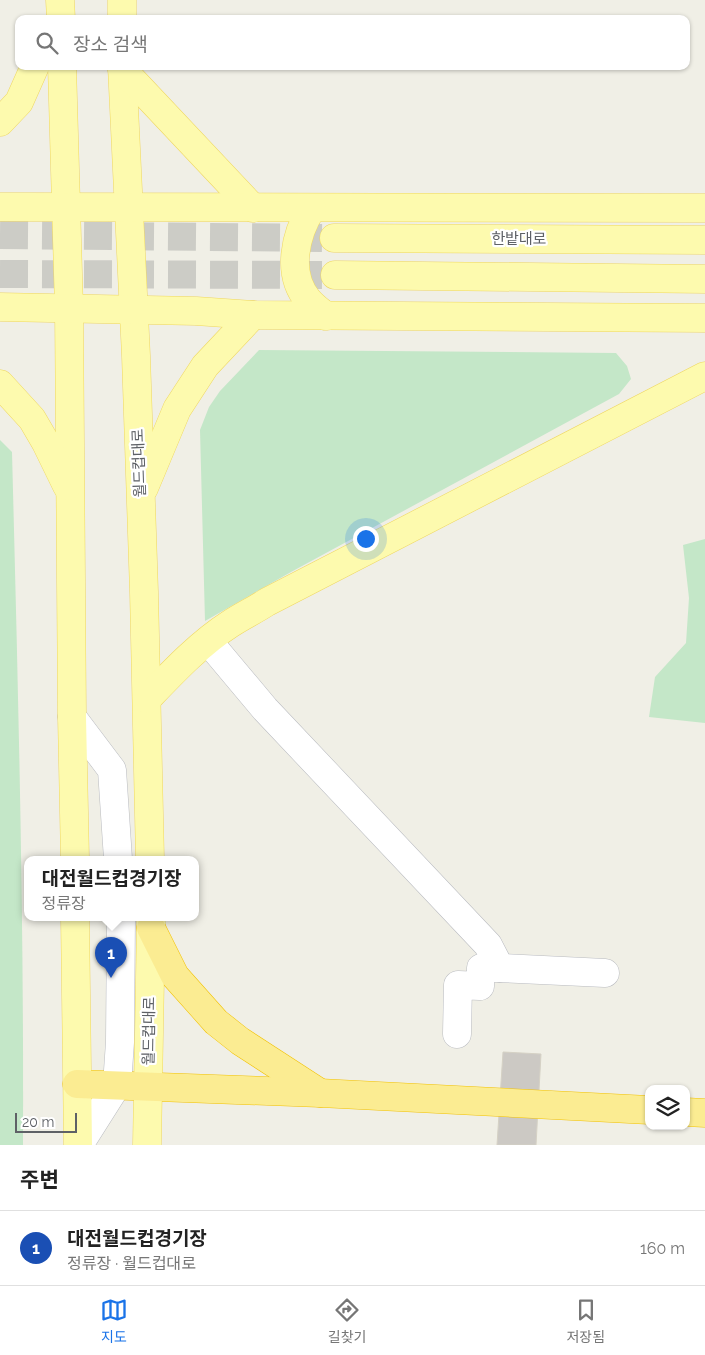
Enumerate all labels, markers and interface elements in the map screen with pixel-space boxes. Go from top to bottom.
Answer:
search box [15,15,690,70]
icon: search [33,29,61,57]
text: 장소 검색 [73,33,148,55]
street label: 한밭대로 [491,230,547,248]
street label: 월드컵대로 [129,428,149,498]
your location [353,526,379,552]
popup [24,856,199,921]
text: 대전월드컵경기장 [42,867,181,889]
text: 정류장 [42,894,86,913]
pin: 1 [95,937,127,978]
street label: 월드컵대로 [139,996,159,1066]
map controls [645,1085,690,1130]
button: layers [645,1085,690,1130]
scale bar [15,1110,78,1133]
text: 20 m [22,1114,54,1130]
text: 주변 [20,1167,59,1192]
text: 대전월드컵경기장 [67,1227,207,1249]
text: 1 [32,1239,40,1258]
text: 160 m [640,1239,685,1258]
text: 정류장 · 월드컵대로 [67,1254,196,1273]
tab: 지도 [100,1296,128,1346]
tab: 길찾기 [328,1296,367,1346]
tab: 저장됨 [566,1296,605,1346]

